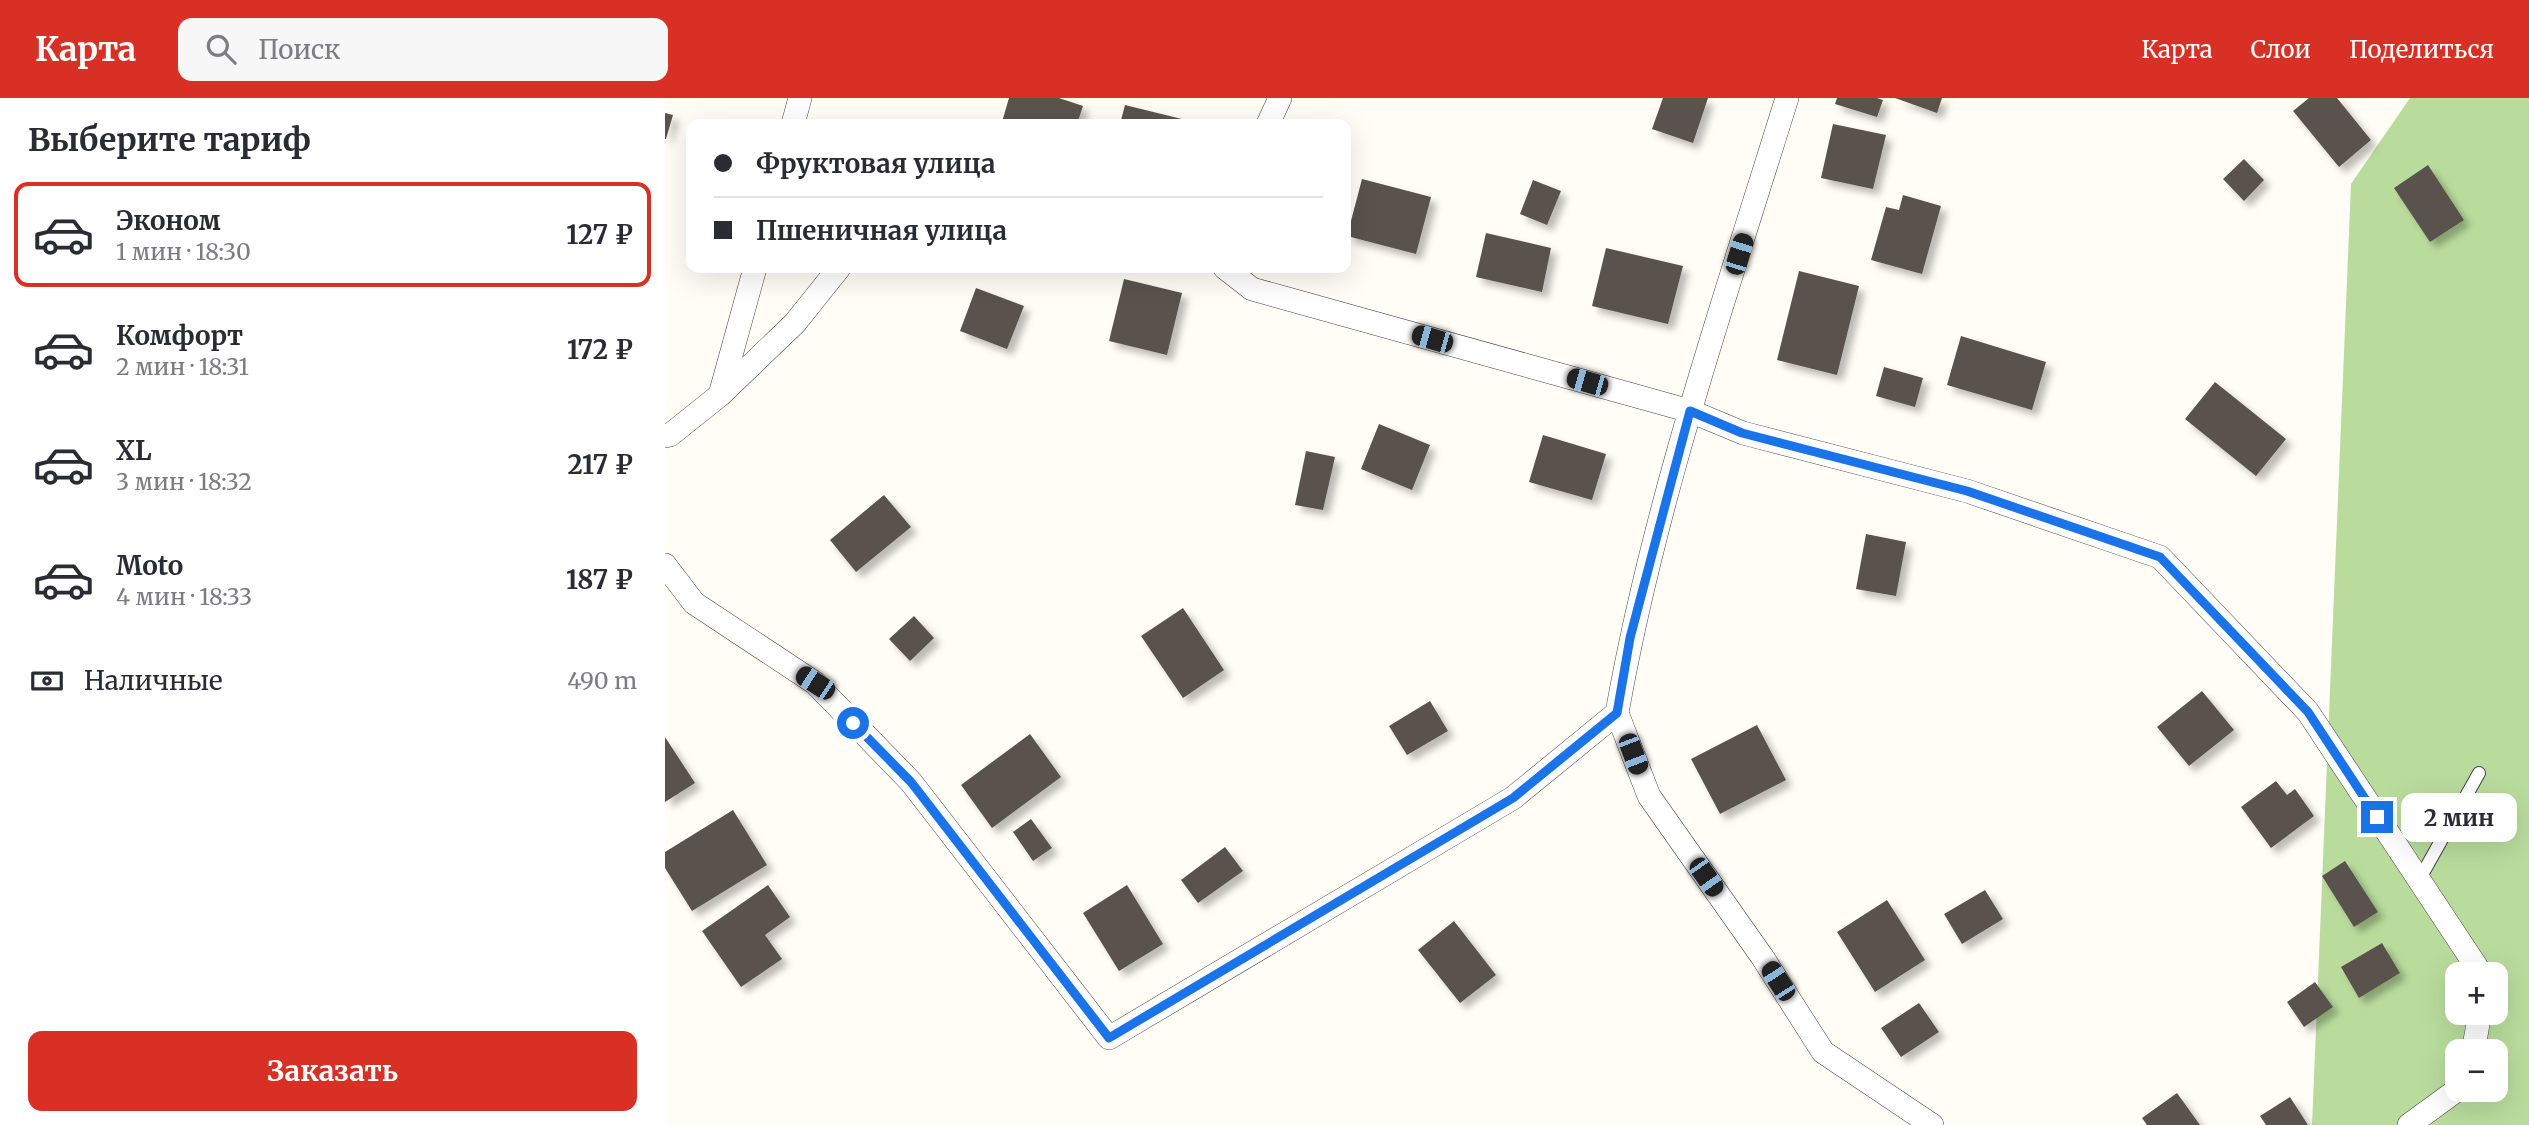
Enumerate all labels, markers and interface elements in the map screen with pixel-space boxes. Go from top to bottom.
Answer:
search box [178,18,668,81]
text: Карта [35,29,136,70]
icon: search [202,30,240,68]
text: Поиск [258,33,341,66]
text: Карта [2141,34,2213,65]
text: Слои [2251,34,2311,65]
text: Поделиться [2349,34,2494,65]
text: Выберите тариф [28,120,311,160]
text: Фруктовая улица [756,147,996,180]
icon: car [32,203,95,266]
text: Эконом [116,204,221,237]
text: Пшеничная улица [756,214,1007,247]
text: 127 ₽ [566,218,633,251]
car [1723,231,1756,277]
text: 1 мин · 18:30 [116,237,251,266]
icon: car [32,318,95,381]
text: Комфорт [116,319,243,352]
car [1409,323,1456,355]
text: 172 ₽ [567,333,633,366]
text: 2 мин · 18:31 [116,352,249,381]
car [1564,366,1611,398]
icon: car [32,433,95,496]
text: XL [116,434,152,467]
text: 217 ₽ [567,448,633,481]
text: 3 мин · 18:32 [116,467,252,496]
icon: car [32,548,95,611]
text: Moto [116,549,183,582]
text: 187 ₽ [566,563,633,596]
text: 4 мин · 18:33 [116,582,252,611]
icon: cash [28,662,66,700]
car [792,663,839,703]
text: Наличные [84,664,222,697]
text: 490 m [567,666,637,695]
route start [837,707,869,739]
car [1616,731,1651,777]
callout: 2 мин [2401,792,2517,842]
route end [2361,801,2393,833]
text: 2 мин [2424,803,2494,832]
car [1686,854,1727,900]
car [1758,958,1799,1004]
map controls [2445,962,2508,1102]
button: + [2445,962,2508,1025]
button: Заказать [28,1031,637,1111]
button: − [2445,1039,2508,1102]

